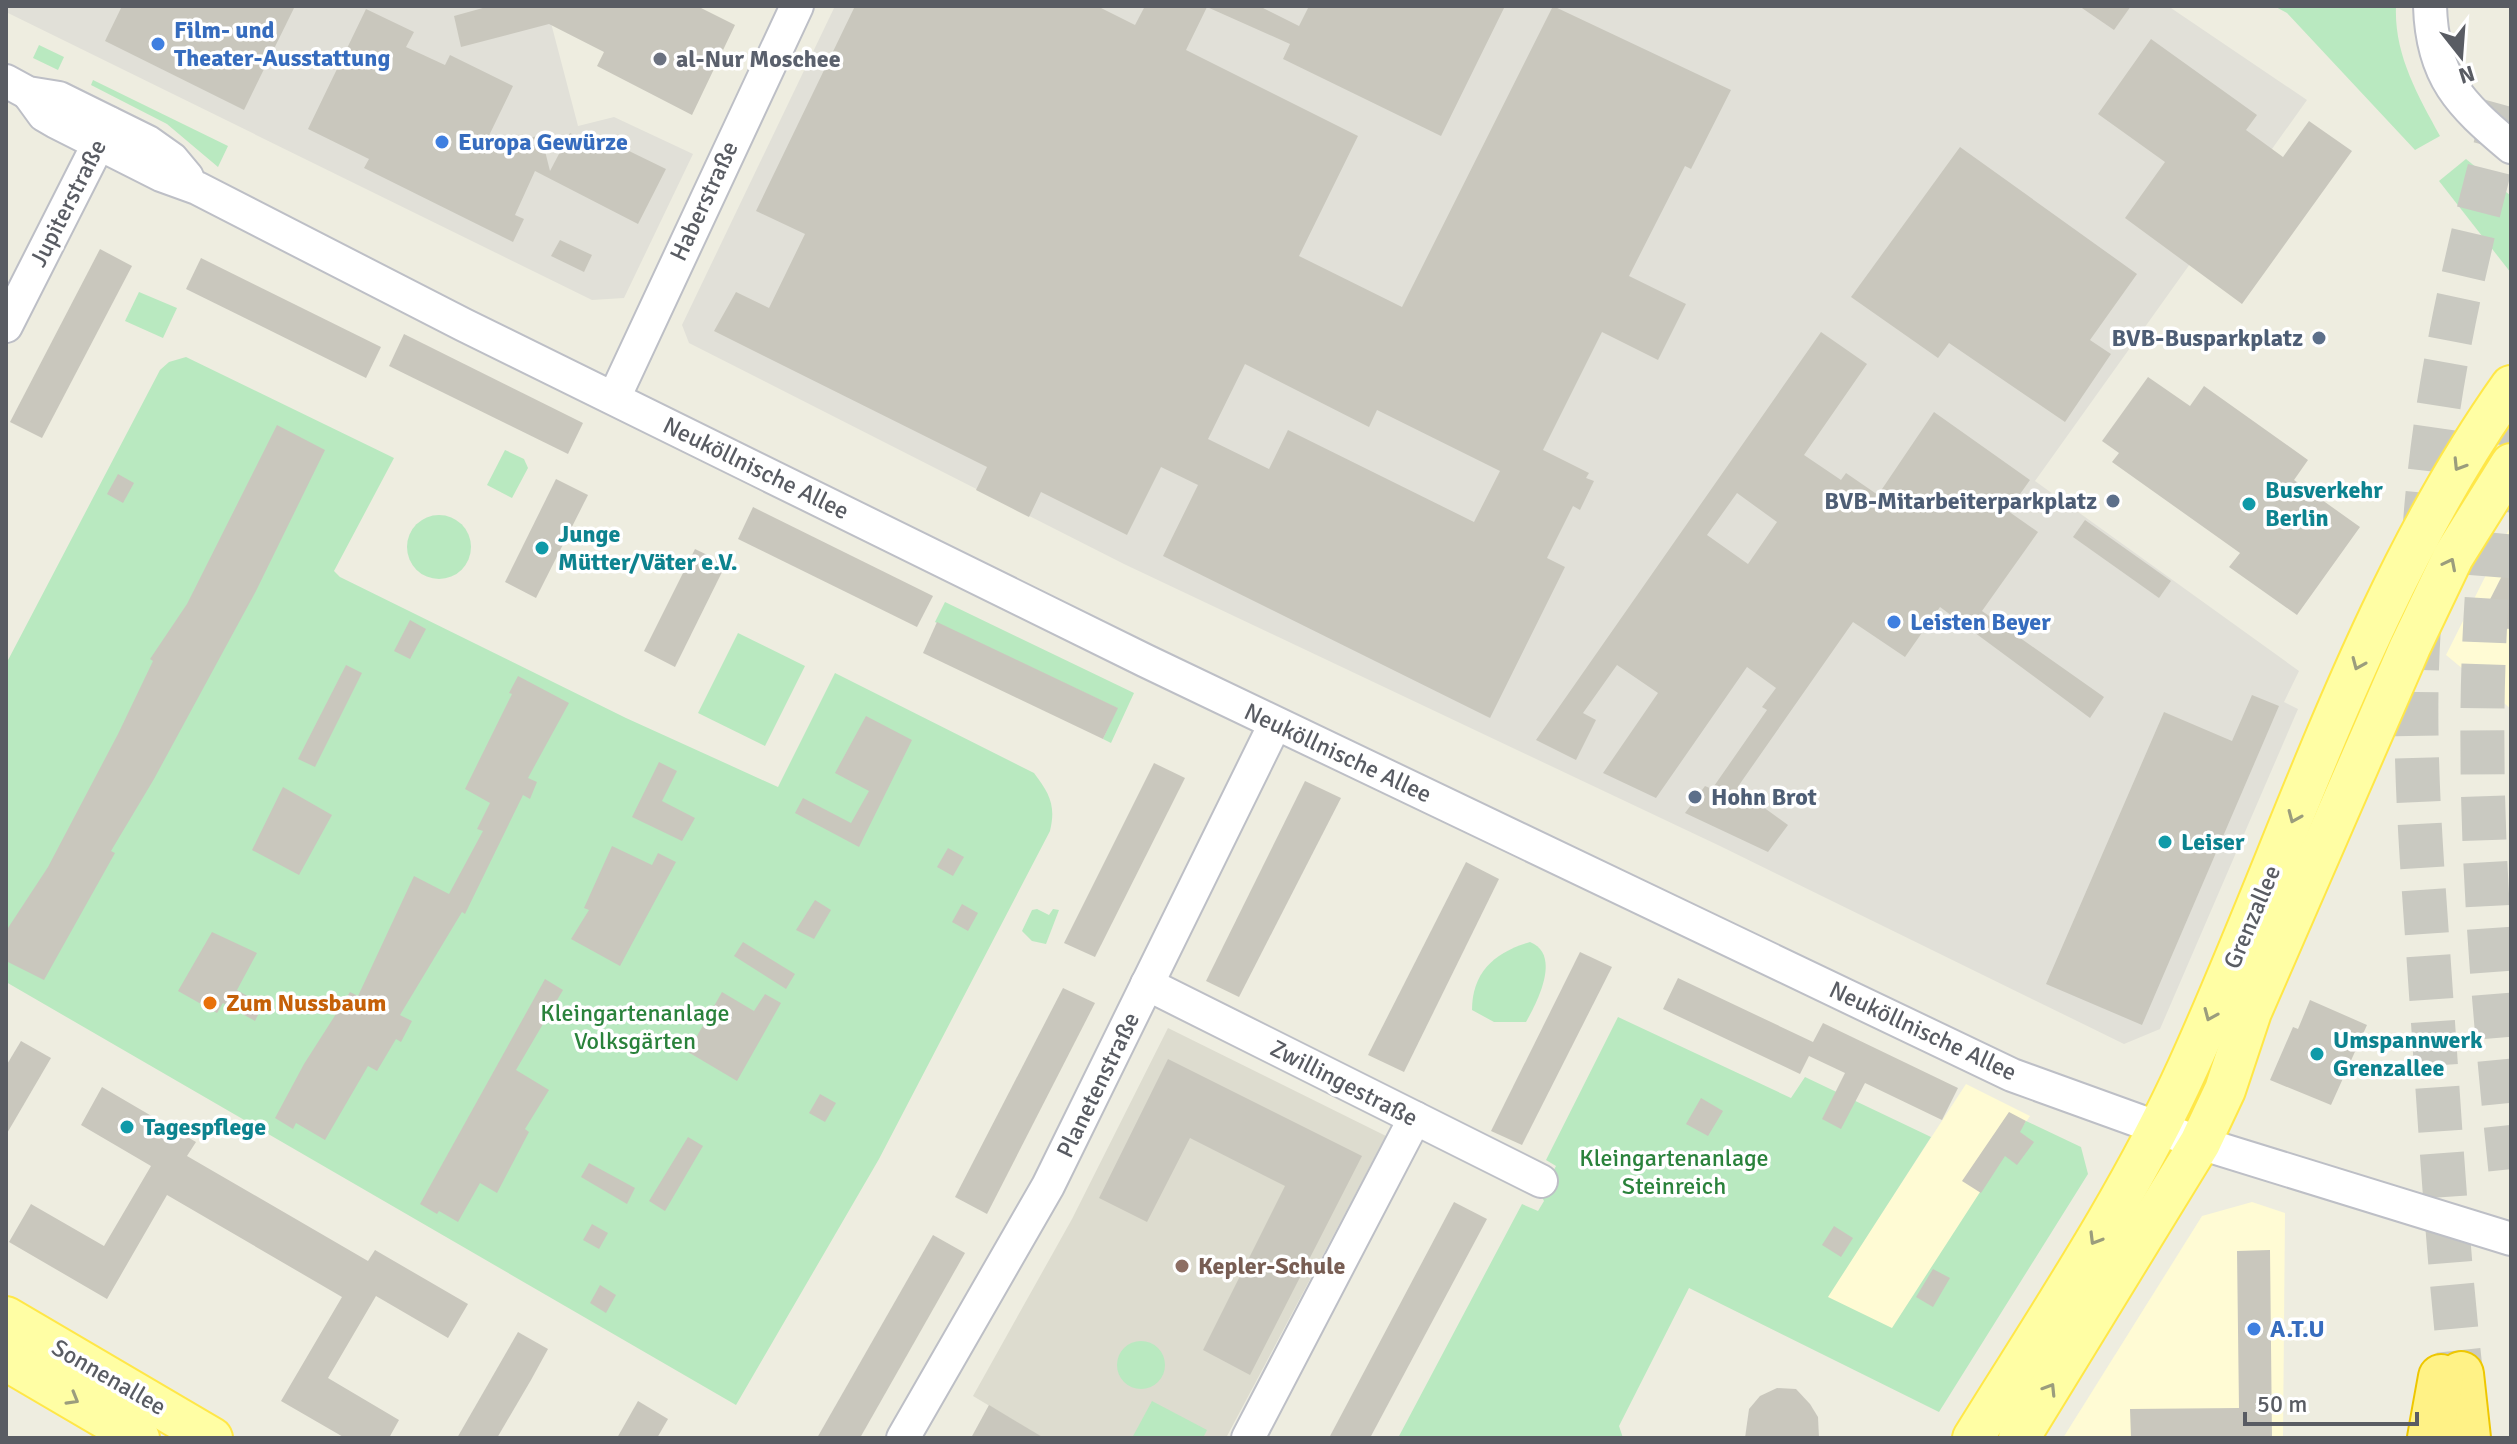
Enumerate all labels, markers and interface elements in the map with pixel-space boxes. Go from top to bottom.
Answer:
place label: Film- und Theater-Ausstattung [174,15,390,73]
north arrow [2421,16,2501,96]
marker: Film- und Theater-Ausstattung [149,35,167,53]
place label: al-Nur Moschee [676,44,841,74]
marker: al-Nur Moschee [651,50,669,68]
text: N [2455,59,2478,90]
place label: Europa Gewürze [458,127,628,157]
marker: Europa Gewürze [433,133,451,151]
street label: Jupiterstraße [23,134,113,272]
street label: Haberstraße [663,136,745,266]
place label: BVB-Busparkplatz [2112,323,2303,353]
marker: BVB-Busparkplatz [2310,329,2328,347]
street label: Neuköllnische Allee [658,410,854,526]
one-way arrow [2453,456,2469,471]
place label: Busverkehr Berlin [2265,475,2383,533]
place label: BVB-Mitarbeiterparkplatz [1824,486,2097,516]
marker: BVB-Mitarbeiterparkplatz [2104,492,2122,510]
marker: Busverkehr Berlin [2240,495,2258,513]
place label: Junge Mütter/Väter e.V. [558,519,738,577]
marker: Junge Mütter/Väter e.V. [533,539,551,557]
one-way arrow [2440,557,2456,572]
place label: Leisten Beyer [1910,607,2051,637]
marker: Leisten Beyer [1885,613,1903,631]
one-way arrow [2352,656,2368,670]
street label: Neuköllnische Allee [1240,696,1436,810]
place label: Hohn Brot [1711,782,1817,812]
marker: Hohn Brot [1686,788,1704,806]
one-way arrow [2288,809,2304,823]
place label: Leiser [2181,827,2245,857]
marker: Leiser [2156,833,2174,851]
street label: Grenzallee [2217,861,2287,973]
street label: Neuköllnische Allee [1825,974,2021,1088]
place label: Zum Nussbaum [226,988,386,1018]
marker: Zum Nussbaum [201,994,219,1012]
park label: Kleingartenanlage Volksgärten [540,998,730,1056]
street label: Planetenstraße [1050,1007,1146,1163]
one-way arrow [2204,1007,2220,1021]
place label: Umspannwerk Grenzallee [2333,1025,2483,1083]
street label: Zwillingestraße [1265,1033,1423,1133]
marker: Umspannwerk Grenzallee [2308,1045,2326,1063]
place label: Tagespflege [143,1112,266,1142]
marker: Tagespflege [118,1118,136,1136]
park label: Kleingartenanlage Steinreich [1579,1143,1769,1201]
one-way arrow [2089,1230,2104,1245]
place label: Kepler-Schule [1198,1251,1345,1281]
marker: Kepler-Schule [1173,1257,1191,1275]
place label: A.T.U [2270,1314,2325,1344]
marker: A.T.U [2245,1320,2263,1338]
street label: Sonnenallee [47,1332,171,1422]
scale bar [2245,1376,2417,1426]
one-way arrow [2040,1383,2055,1397]
one-way arrow [64,1389,79,1405]
text: 50 m [2257,1389,2307,1419]

